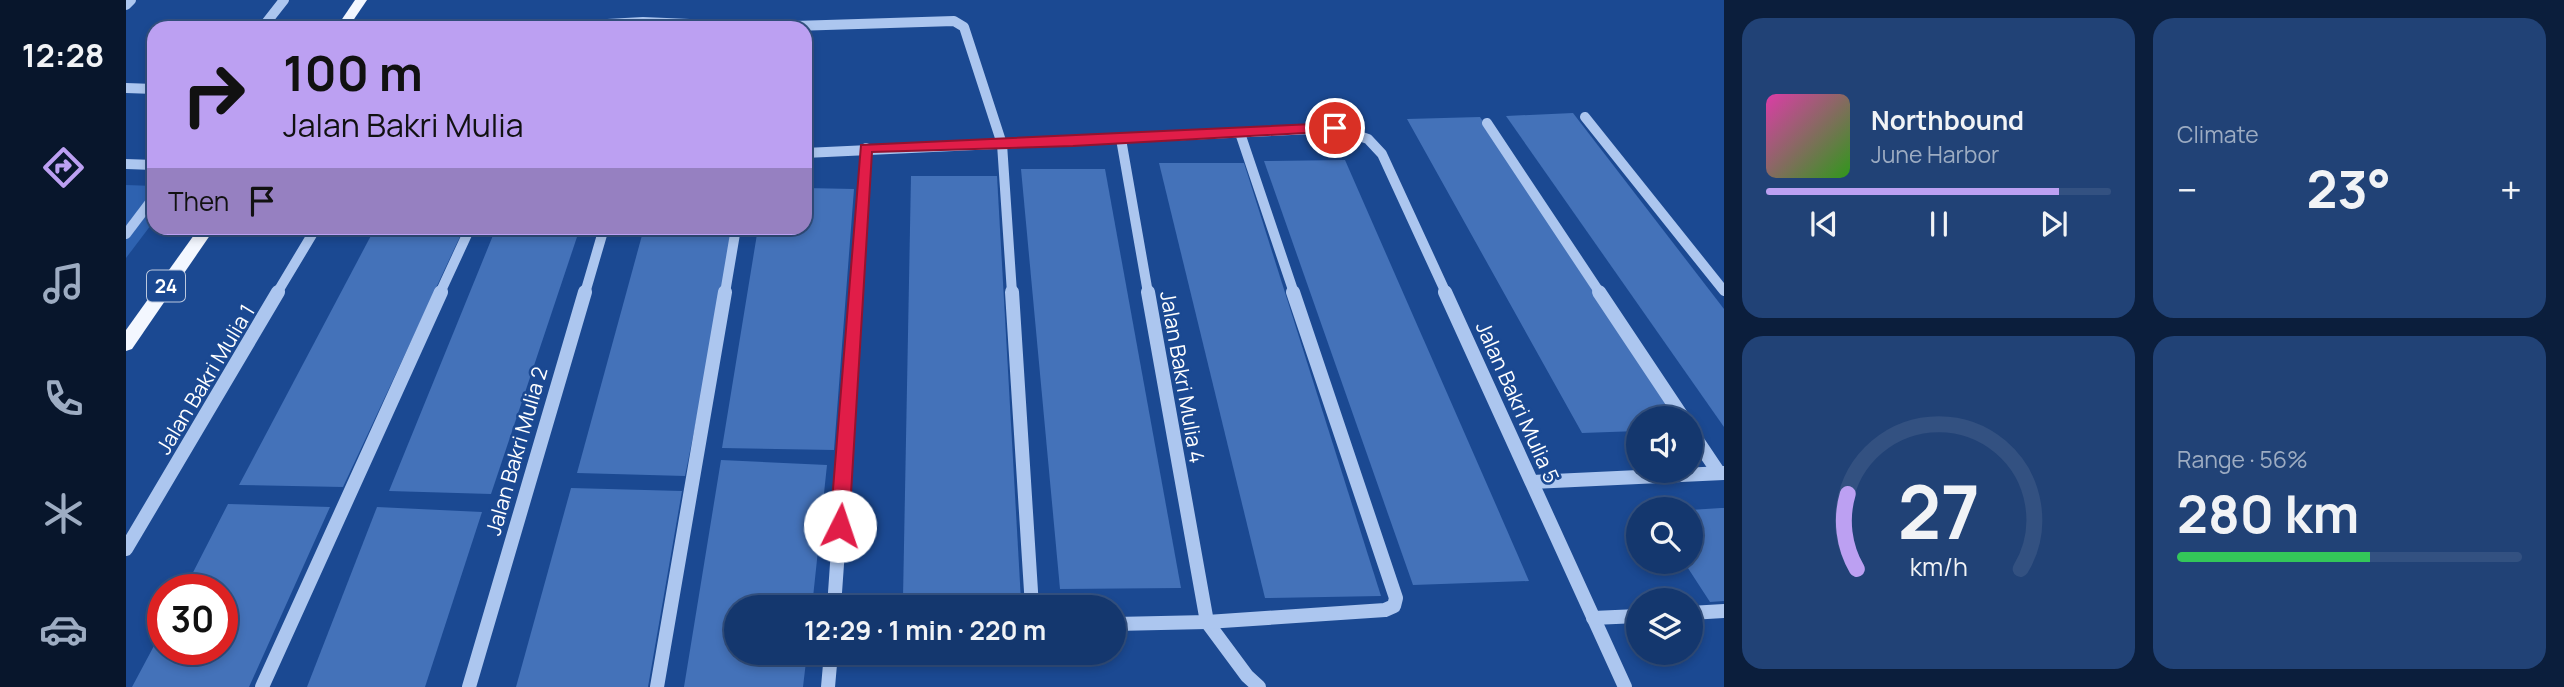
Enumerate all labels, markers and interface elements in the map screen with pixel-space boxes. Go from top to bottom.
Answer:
text: 12:28 [22,33,104,77]
text: 100 m [283,39,423,106]
icon: right [168,49,259,140]
pin [1305,98,1365,158]
text: Northbound [1871,102,2024,138]
text: Jalan Bakri Mulia [283,103,524,147]
icon: arrive [1316,109,1354,147]
text: Climate [2177,118,2259,150]
text: June Harbor [1871,138,1999,170]
icon: directions [39,143,88,192]
text: 23° [2307,153,2391,224]
text: − [2177,163,2198,215]
text: + [2500,163,2522,215]
icon: arrive [243,182,281,220]
text: Then [168,183,229,219]
icon: previous [1805,205,1843,243]
icon: pause [1920,205,1958,243]
icon: next [2035,205,2073,243]
icon: music [39,259,88,308]
road number: 24 [147,270,185,302]
street label: Jalan Bakri Mulia 4 [1154,289,1212,465]
street label: Jalan Bakri Mulia 1 [149,299,261,459]
street label: Jalan Bakri Mulia 5 [1470,317,1566,487]
street label: Jalan Bakri Mulia 2 [479,363,553,539]
icon: phone [39,374,88,423]
map controls [1626,406,1703,665]
button: sound [1626,406,1703,483]
text: Range · 56% [2177,443,2308,475]
text: 27 [1897,461,1980,561]
text: 280 km [2177,478,2359,549]
icon: climate [39,489,88,538]
position arrow [803,489,877,563]
button: search [1626,497,1703,574]
text: km/h [1909,548,1968,583]
speed limit sign: 30 [147,574,238,665]
button: layers [1626,588,1703,665]
icon: car [39,605,88,654]
text: 12:29 · 1 min · 220 m [804,612,1046,648]

